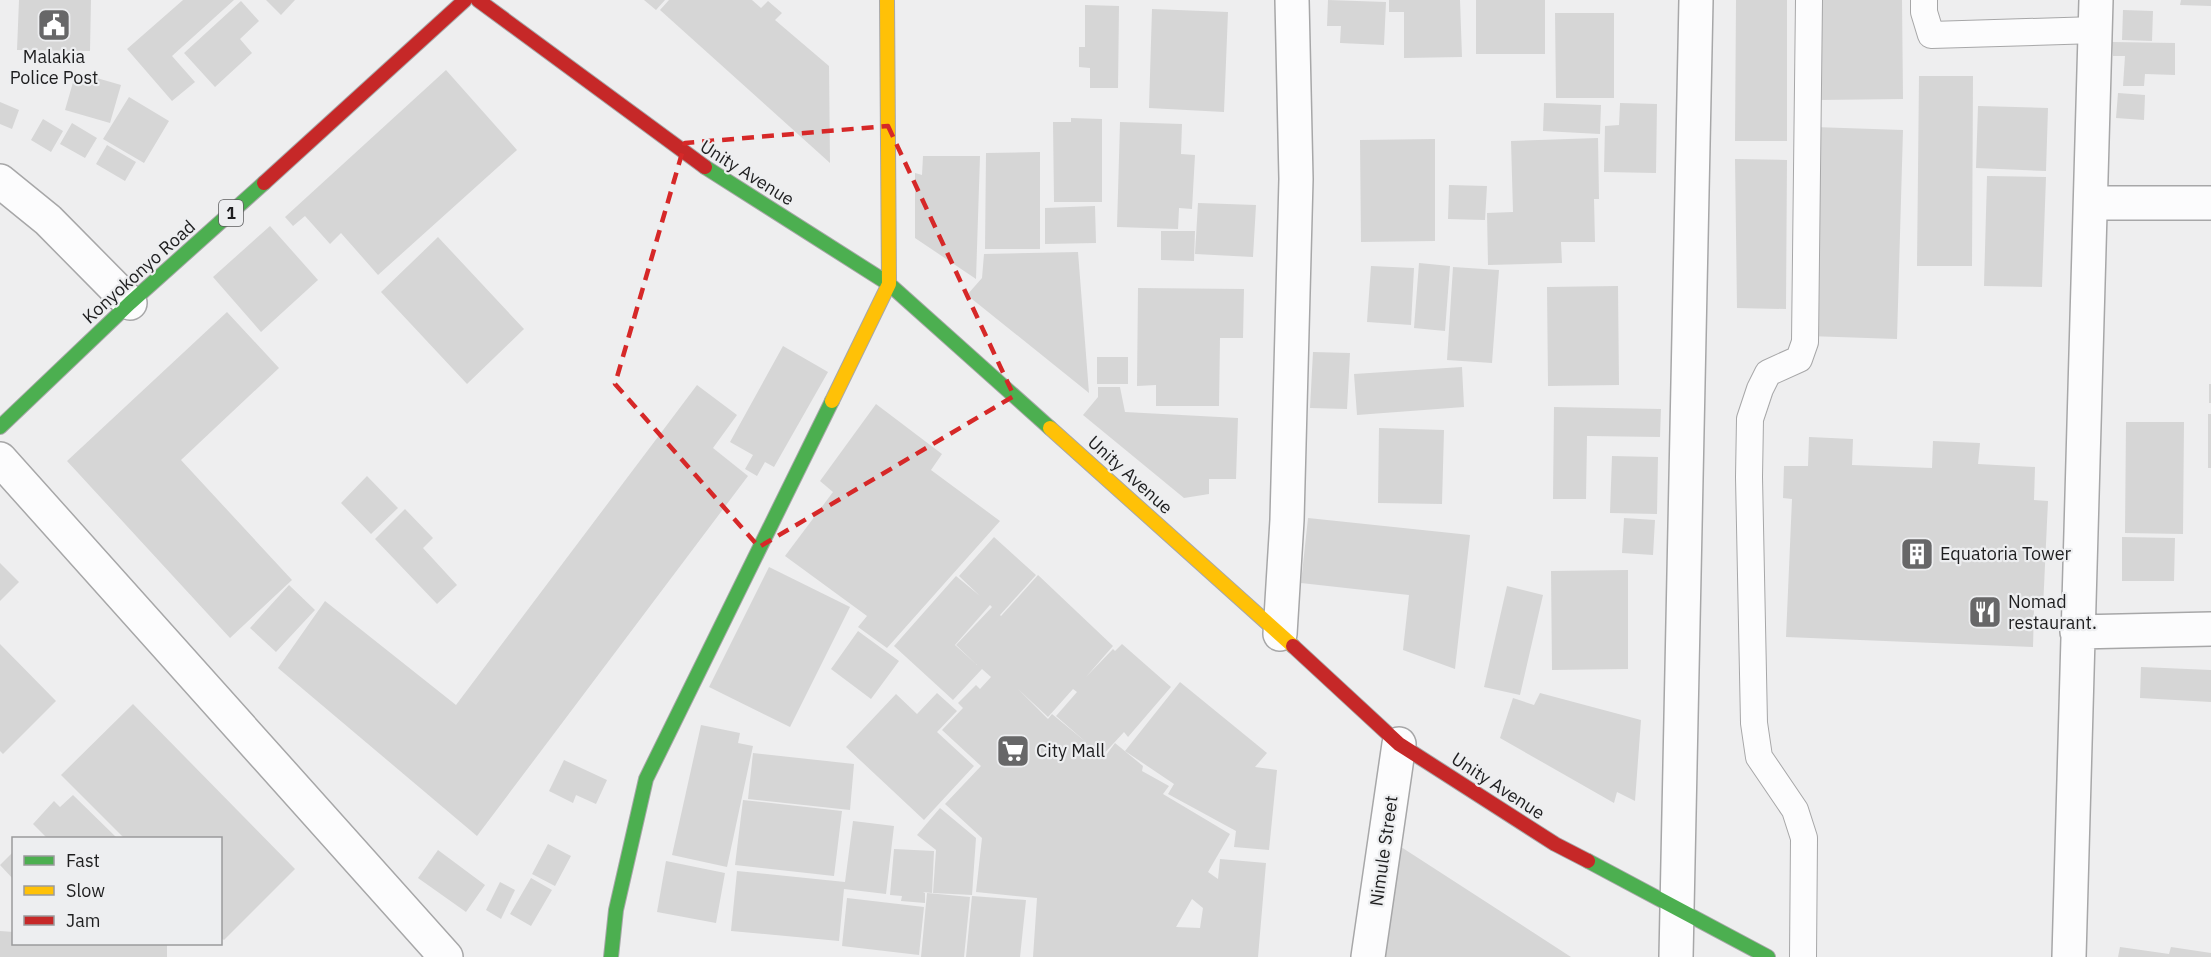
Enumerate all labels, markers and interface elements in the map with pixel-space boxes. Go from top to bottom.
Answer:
public building icon: Malakia Police Post [36,7,72,43]
place label: Malakia Police Post [10,45,98,89]
street label: Unity Avenue [696,135,799,211]
road number: 1 [219,200,243,226]
street label: Konyokonyo Road [77,215,200,328]
street label: Unity Avenue [1083,430,1178,519]
building icon: Equatoria Tower [1899,536,1935,572]
place label: Equatoria Tower [1940,542,2072,565]
place label: Nomad restaurant. [2008,590,2097,634]
restaurant icon: Nomad restaurant. [1967,594,2003,630]
supermarket icon: City Mall [995,733,1031,769]
place label: City Mall [1036,739,1105,762]
street label: Unity Avenue [1447,747,1549,824]
street label: Nimule Street [1364,794,1403,908]
legend [12,837,222,945]
text: Fast [66,849,100,872]
text: Slow [66,879,105,902]
text: Jam [66,909,101,932]

